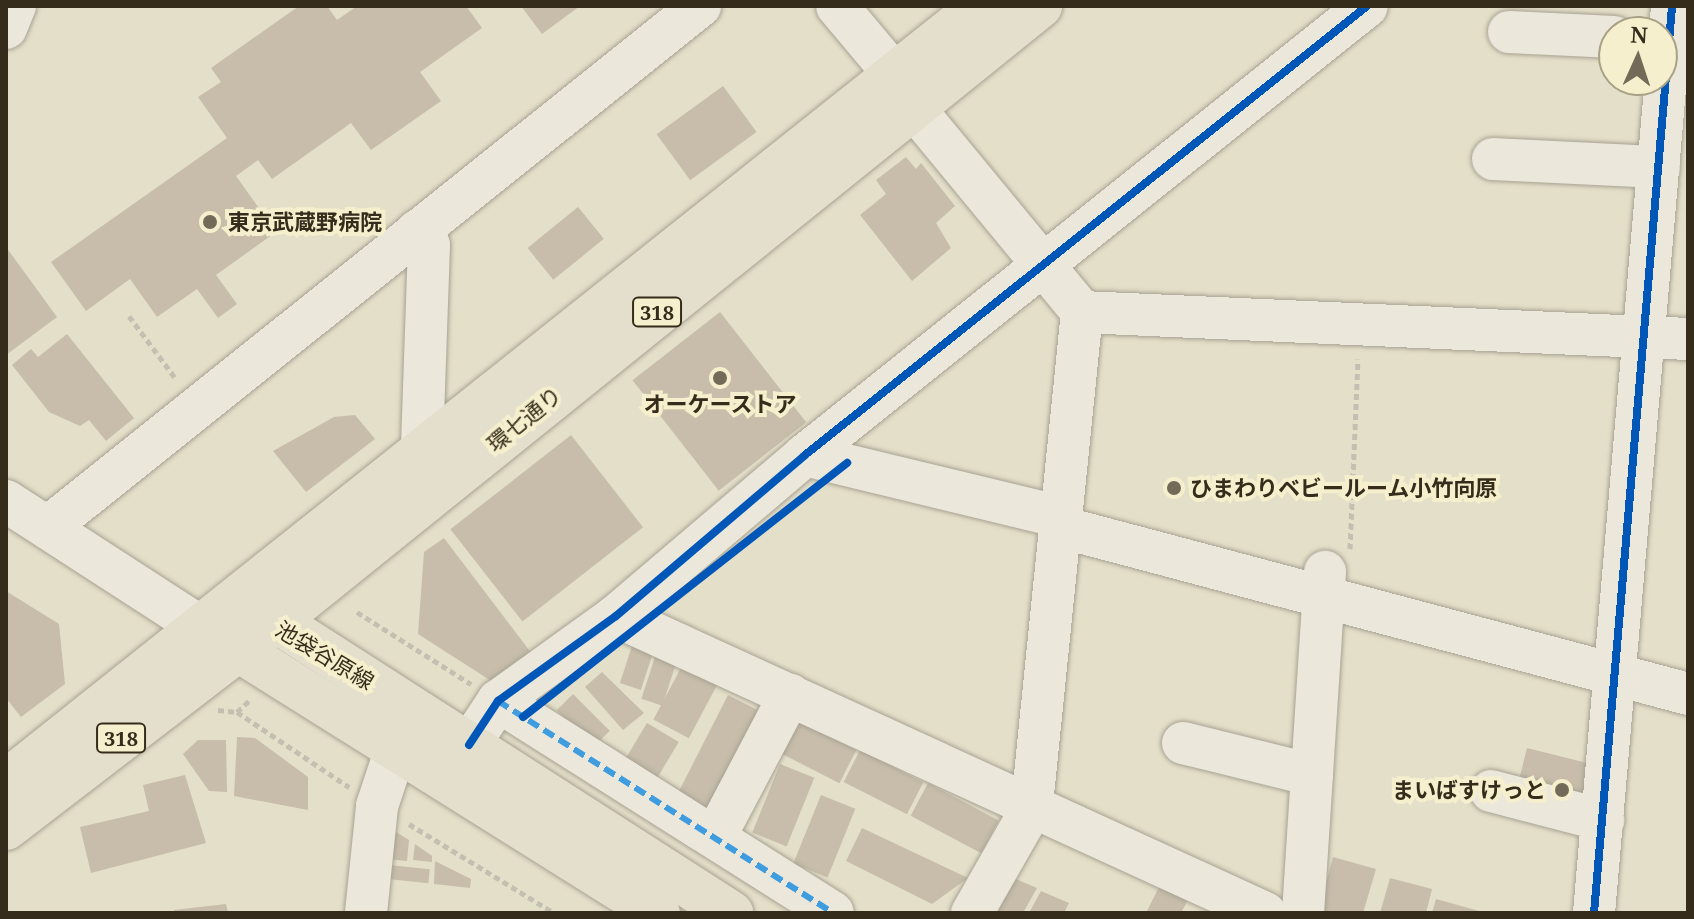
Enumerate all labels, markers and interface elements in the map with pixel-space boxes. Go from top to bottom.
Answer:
north arrow [1598,16,1678,96]
text: N [1630,19,1649,49]
place label: 東京武蔵野病院 [228,209,382,235]
marker: 東京武蔵野病院 [199,211,221,233]
road number: 318 [631,296,683,328]
marker: オーケーストア [711,369,729,387]
street label: 環七通り [481,381,567,457]
place label: オーケーストア [643,391,797,417]
place label: ひまわりベビールーム小竹向原 [1190,475,1498,501]
marker: ひまわりベビールーム小竹向原 [1165,479,1183,497]
street label: 池袋谷原線 [271,615,379,695]
road number: 318 [95,722,147,754]
place label: まいばすけっと [1392,777,1546,803]
marker: まいばすけっと [1553,781,1571,799]

